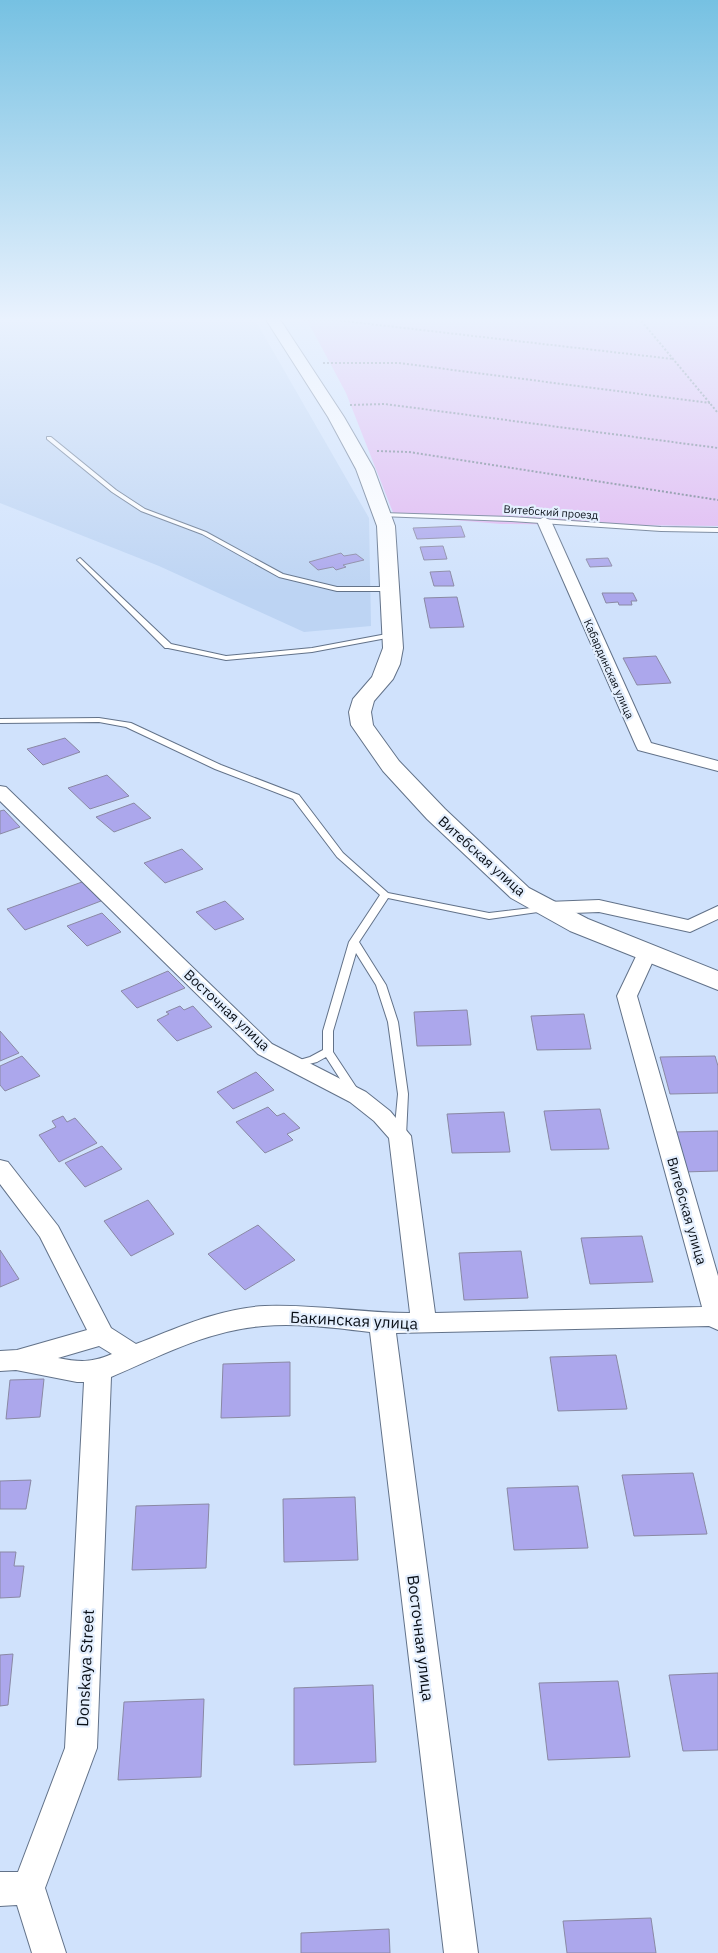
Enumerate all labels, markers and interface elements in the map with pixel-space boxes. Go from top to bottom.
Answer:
street label: Витебский проезд [503,502,599,522]
street label: Кабардинская улица [581,617,637,721]
street label: Витебская улица [435,812,530,900]
street label: Восточная улица [180,966,274,1055]
street label: Витебская улица [663,1155,711,1267]
street label: Бакинская улица [289,1307,419,1333]
street label: Восточная улица [403,1574,439,1703]
street label: Donskaya Street [72,1609,98,1727]

